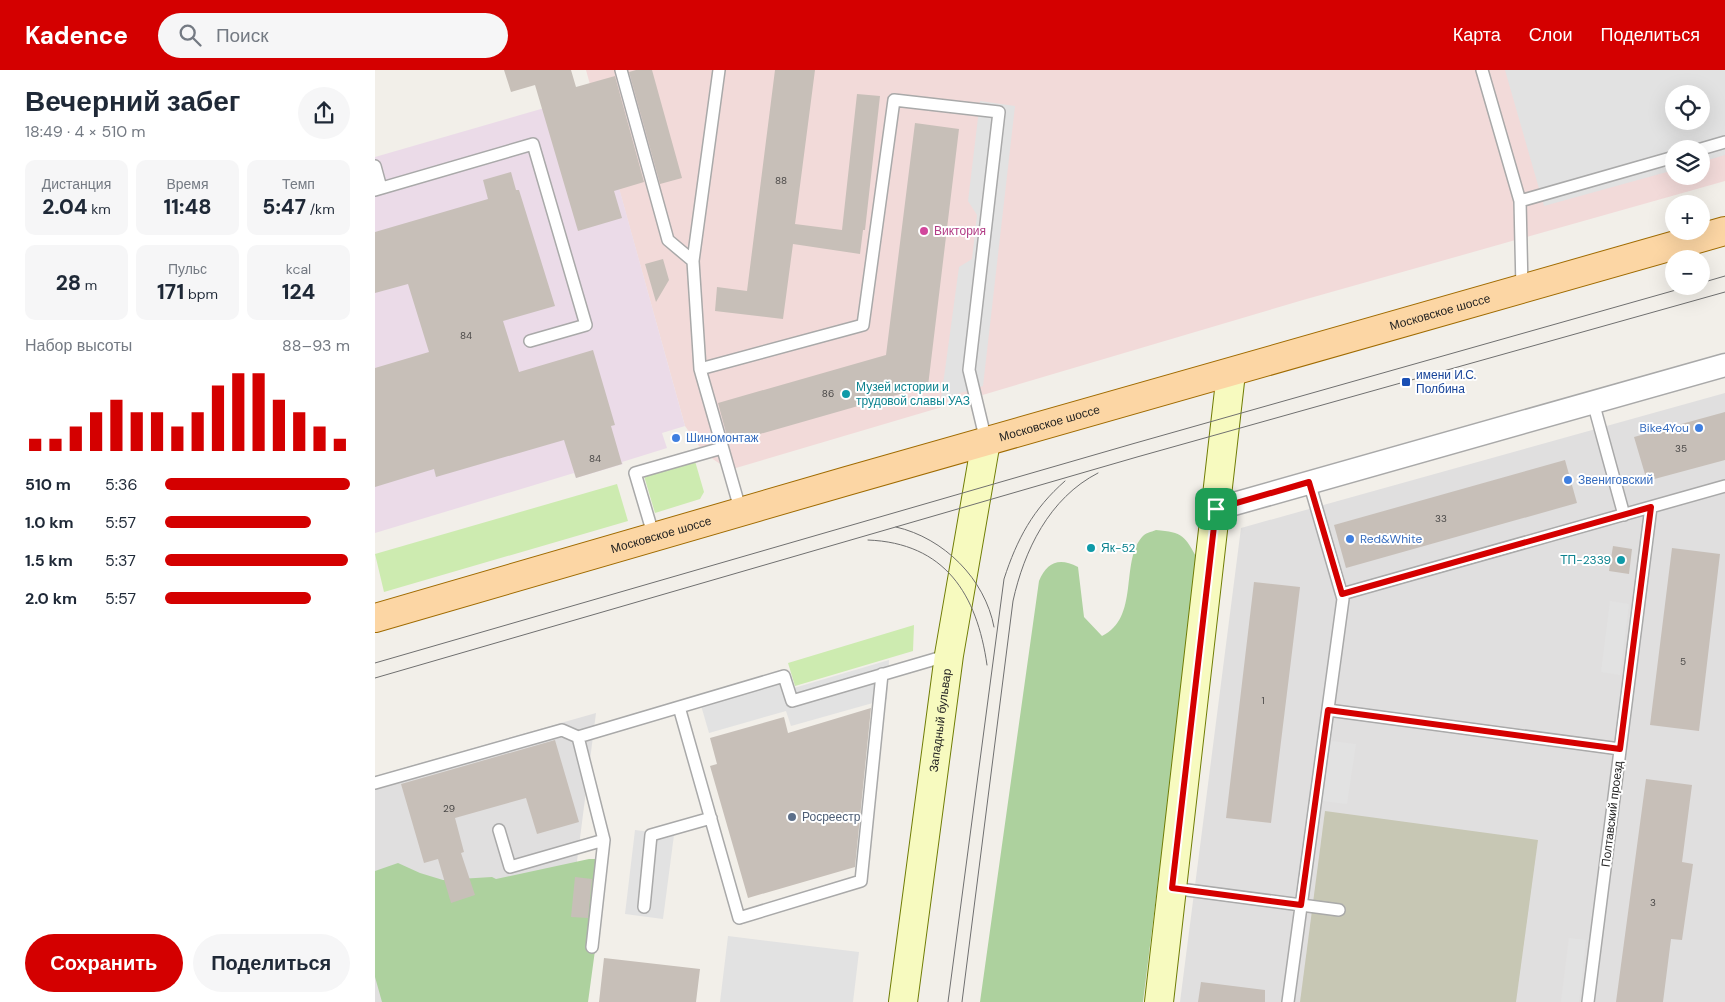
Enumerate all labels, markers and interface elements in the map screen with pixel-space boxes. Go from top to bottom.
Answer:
search box [158,13,508,58]
text: Kadence [25,20,128,51]
icon: search [176,21,204,49]
text: Поиск [216,23,269,48]
text: Карта [1453,23,1501,47]
text: Слои [1529,23,1573,47]
text: Поделиться [1601,23,1700,47]
text: Вечерний забег [25,83,241,120]
map controls [1665,85,1710,295]
button: locate [1665,85,1710,130]
button: share [298,87,350,139]
text: 18:49 · 4 × 510 m [25,121,146,142]
button: layers [1665,140,1710,185]
house number: 88 [775,174,787,187]
text: Дистанция [42,175,111,193]
text: Время [166,175,209,193]
text: Темп [282,175,315,193]
text: 2.04 [42,193,88,221]
text: 11:48 [163,193,212,221]
text: 5:47 [262,193,306,221]
button: + [1665,195,1710,240]
text: km [88,200,111,218]
text: /km [306,200,335,218]
place label: Виктория [934,223,986,239]
marker: Виктория [918,225,930,237]
button: − [1665,250,1710,295]
text: Пульс [168,260,207,278]
text: kcal [286,260,311,278]
text: 28 [56,269,81,297]
text: m [81,276,97,294]
text: 171 [157,278,184,306]
text: 124 [282,278,315,306]
text: bpm [184,285,218,303]
street label: Московское шоссе [1388,290,1493,334]
house number: 84 [460,329,472,342]
text: Набор высоты [25,335,132,356]
text: 88–93 m [282,335,350,356]
place label: имени И.С. Полбина [1416,367,1476,397]
marker: имени И.С. Полбина [1400,376,1412,388]
place label: Музей истории и трудовой славы УАЗ [856,379,970,409]
house number: 86 [822,387,834,400]
marker: Музей истории и трудовой славы УАЗ [840,388,852,400]
street label: Московское шоссе [997,401,1102,445]
place label: Bike4You [1640,420,1689,436]
marker: Bike4You [1693,422,1705,434]
place label: Шиномонтаж [686,430,759,446]
marker: Шиномонтаж [670,432,682,444]
house number: 35 [1675,442,1687,455]
house number: 84 [589,452,601,465]
place label: Звениговский [1578,472,1653,488]
text: 510 m [25,474,71,495]
text: 5:36 [105,474,138,495]
marker: Звениговский [1562,474,1574,486]
pin [1195,488,1237,530]
icon: arrive [1202,495,1230,523]
text: 1.0 km [25,512,74,533]
text: 5:57 [105,512,136,533]
house number: 33 [1435,512,1447,525]
street label: Московское шоссе [609,513,714,557]
place label: Red&White [1360,531,1422,547]
marker: Red&White [1344,533,1356,545]
place label: Як-52 [1101,540,1136,556]
marker: Як-52 [1085,542,1097,554]
text: 1.5 km [25,550,73,571]
text: 5:37 [105,550,136,571]
place label: ТП-2339 [1560,552,1611,568]
marker: ТП-2339 [1615,554,1627,566]
text: 2.0 km [25,588,77,609]
text: 5:57 [105,588,136,609]
house number: 5 [1680,655,1686,668]
street label: Западный бульвар [926,667,955,773]
house number: 1 [1261,694,1265,707]
street label: Полтавский проезд [1598,760,1626,868]
house number: 29 [443,802,455,815]
place label: Росреестр [802,809,861,825]
marker: Росреестр [786,811,798,823]
house number: 3 [1650,896,1656,909]
button: Сохранить [25,934,183,992]
button: Поделиться [193,934,350,992]

